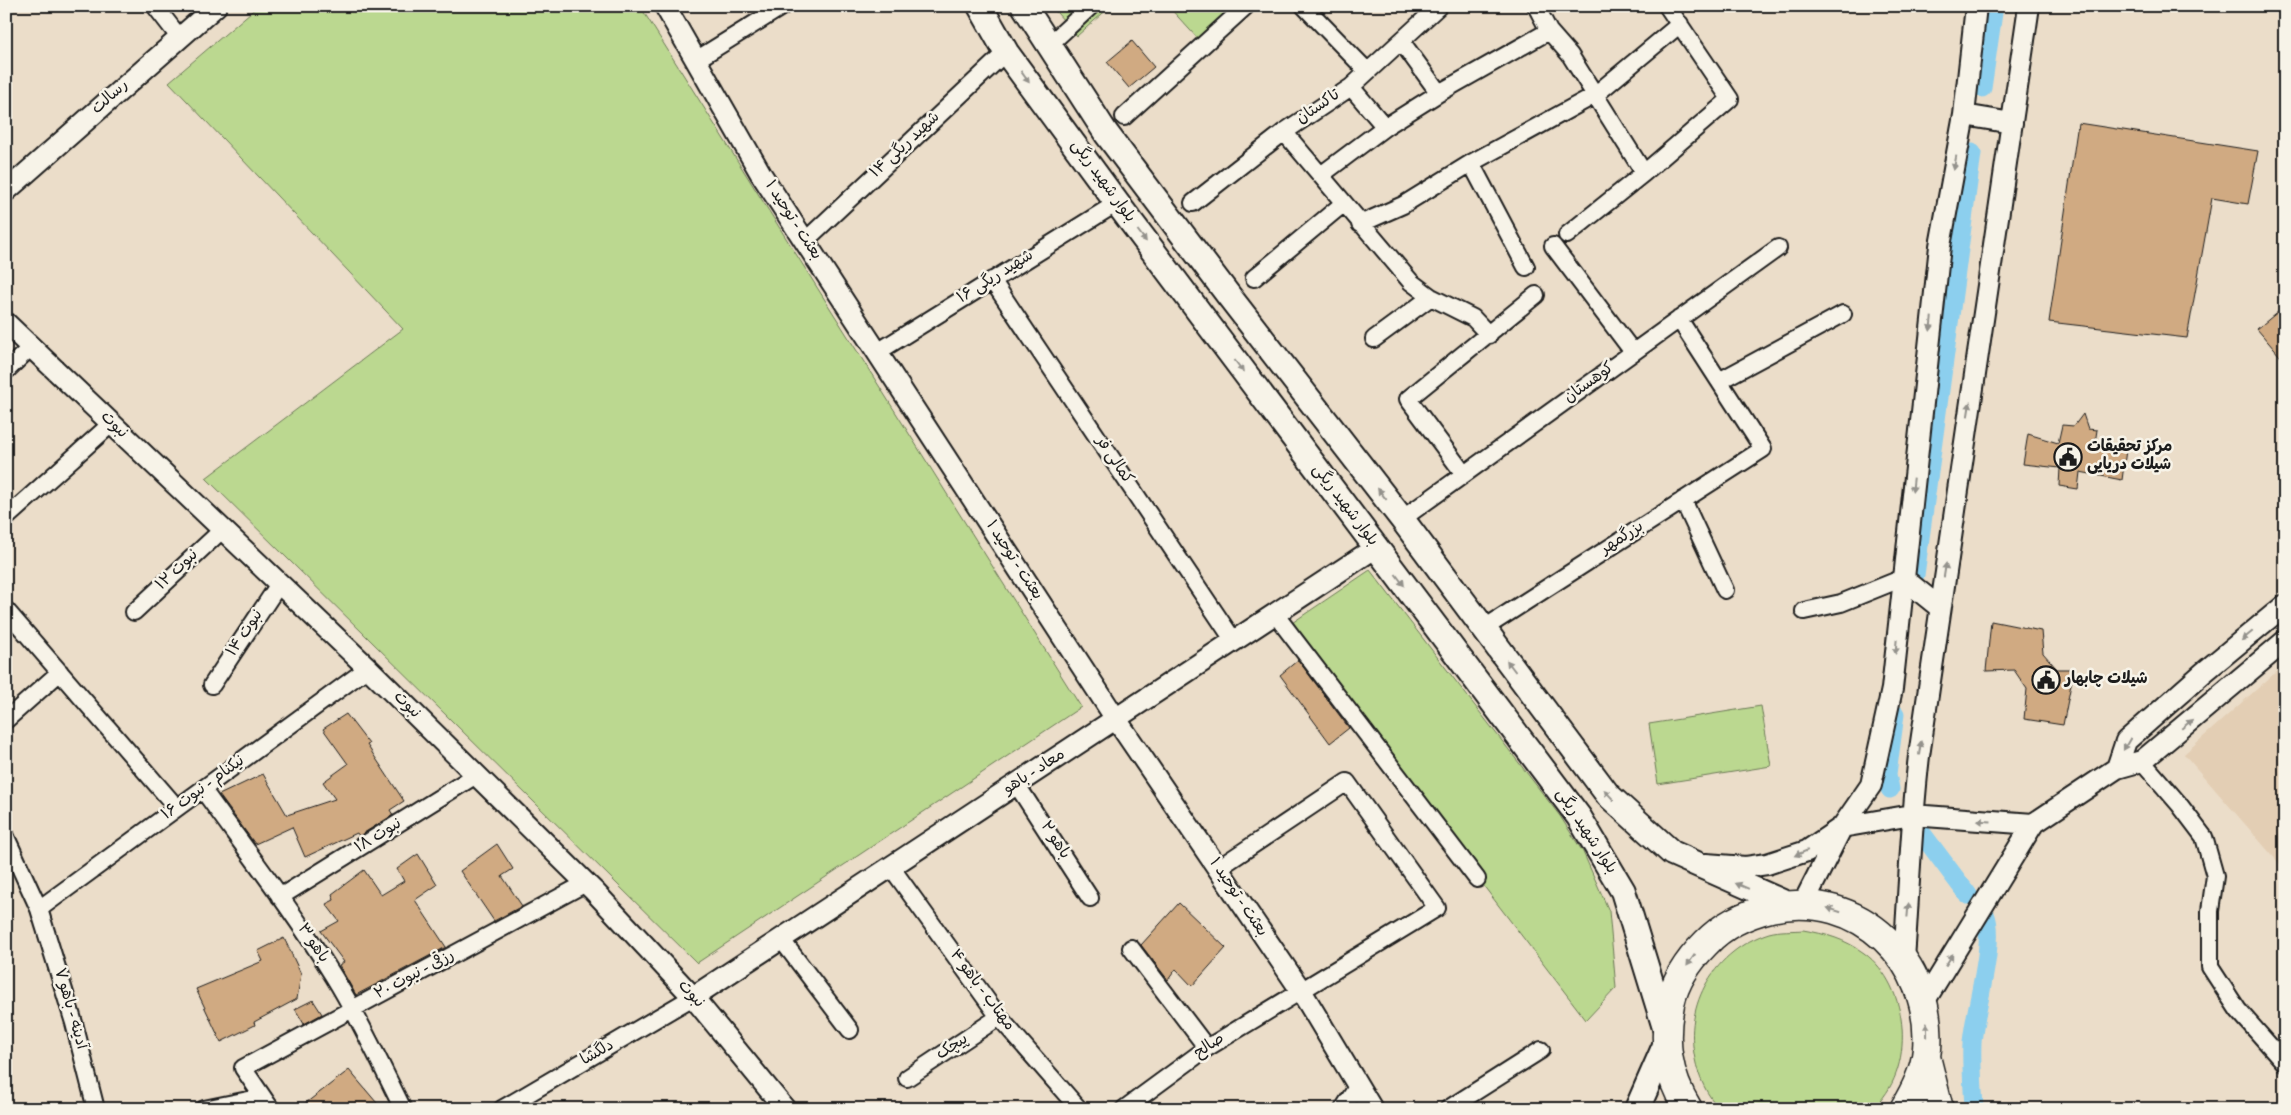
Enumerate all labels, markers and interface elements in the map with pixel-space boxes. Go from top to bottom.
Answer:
one-way arrow [1019,70,1030,83]
street label: رسالت [89,77,133,119]
street label: تاکستان [1294,86,1345,129]
street label: شهید ریگی ۱۴ [865,107,945,183]
street label: بلوار شهید ریگی [1066,135,1141,227]
one-way arrow [1951,156,1959,172]
street label: بعثت - توحید ۱ [759,178,825,264]
one-way arrow [1136,229,1147,242]
street label: شهید ریگی ۱۶ [953,245,1038,309]
one-way arrow [1927,316,1935,332]
one-way arrow [1234,359,1244,373]
street label: کوهستان [1561,359,1619,408]
one-way arrow [1966,401,1974,417]
street label: نبوت [95,408,131,444]
street label: کمالی فر [1089,432,1136,489]
place label: مرکز تحقیقات شیلات دریایی [2087,438,2172,476]
public building icon: مرکز تحقیقات شیلات دریایی [2053,442,2083,472]
street label: بلوار شهید ریگی [1307,459,1383,551]
one-way arrow [1909,478,1917,494]
one-way arrow [1377,487,1387,501]
street label: بزرگمهر [1595,516,1648,561]
street label: بعثت - توحید ۱ [980,518,1046,604]
street label: نبوت ۱۲ [153,547,203,595]
one-way arrow [1941,562,1949,578]
one-way arrow [1394,573,1405,586]
street label: نبوت ۱۴ [223,607,269,661]
one-way arrow [2241,631,2254,642]
one-way arrow [1892,639,1900,655]
one-way arrow [1506,659,1516,673]
public building icon: شیلات چابهار [2031,665,2061,695]
place label: شیلات چابهار [2063,670,2148,690]
street label: نبوت [388,688,424,724]
one-way arrow [2180,719,2193,730]
one-way arrow [2122,738,2131,751]
one-way arrow [1917,740,1925,756]
street label: معاد - باهو [999,746,1069,801]
street label: نیکنام - نبوت ۱۶ [159,753,249,825]
street label: بلوار شهید ریگی [1550,784,1622,878]
one-way arrow [1603,790,1615,802]
street label: نبوت ۱۸ [352,815,406,859]
one-way arrow [1976,816,1992,824]
street label: باهو ۲ [1035,819,1073,863]
one-way arrow [1794,850,1808,858]
street label: بعثت - توحید ۱ [1204,855,1270,941]
one-way arrow [1735,881,1749,889]
one-way arrow [1904,902,1912,918]
one-way arrow [1827,906,1842,913]
street label: باهو ۳ [292,921,332,967]
street label: رزقی - نبوت ۲۰ [370,943,458,1005]
street label: مهتاب - باهو ۴ [944,947,1018,1035]
one-way arrow [1686,953,1696,967]
one-way arrow [1945,954,1954,967]
street label: آدینه - باهو ۷ [48,966,91,1053]
street label: نبوت [673,977,707,1013]
one-way arrow [1923,1022,1931,1038]
street label: صالح [1191,1030,1229,1064]
street label: پیچک [934,1031,972,1065]
street label: دلگشا [576,1034,618,1071]

